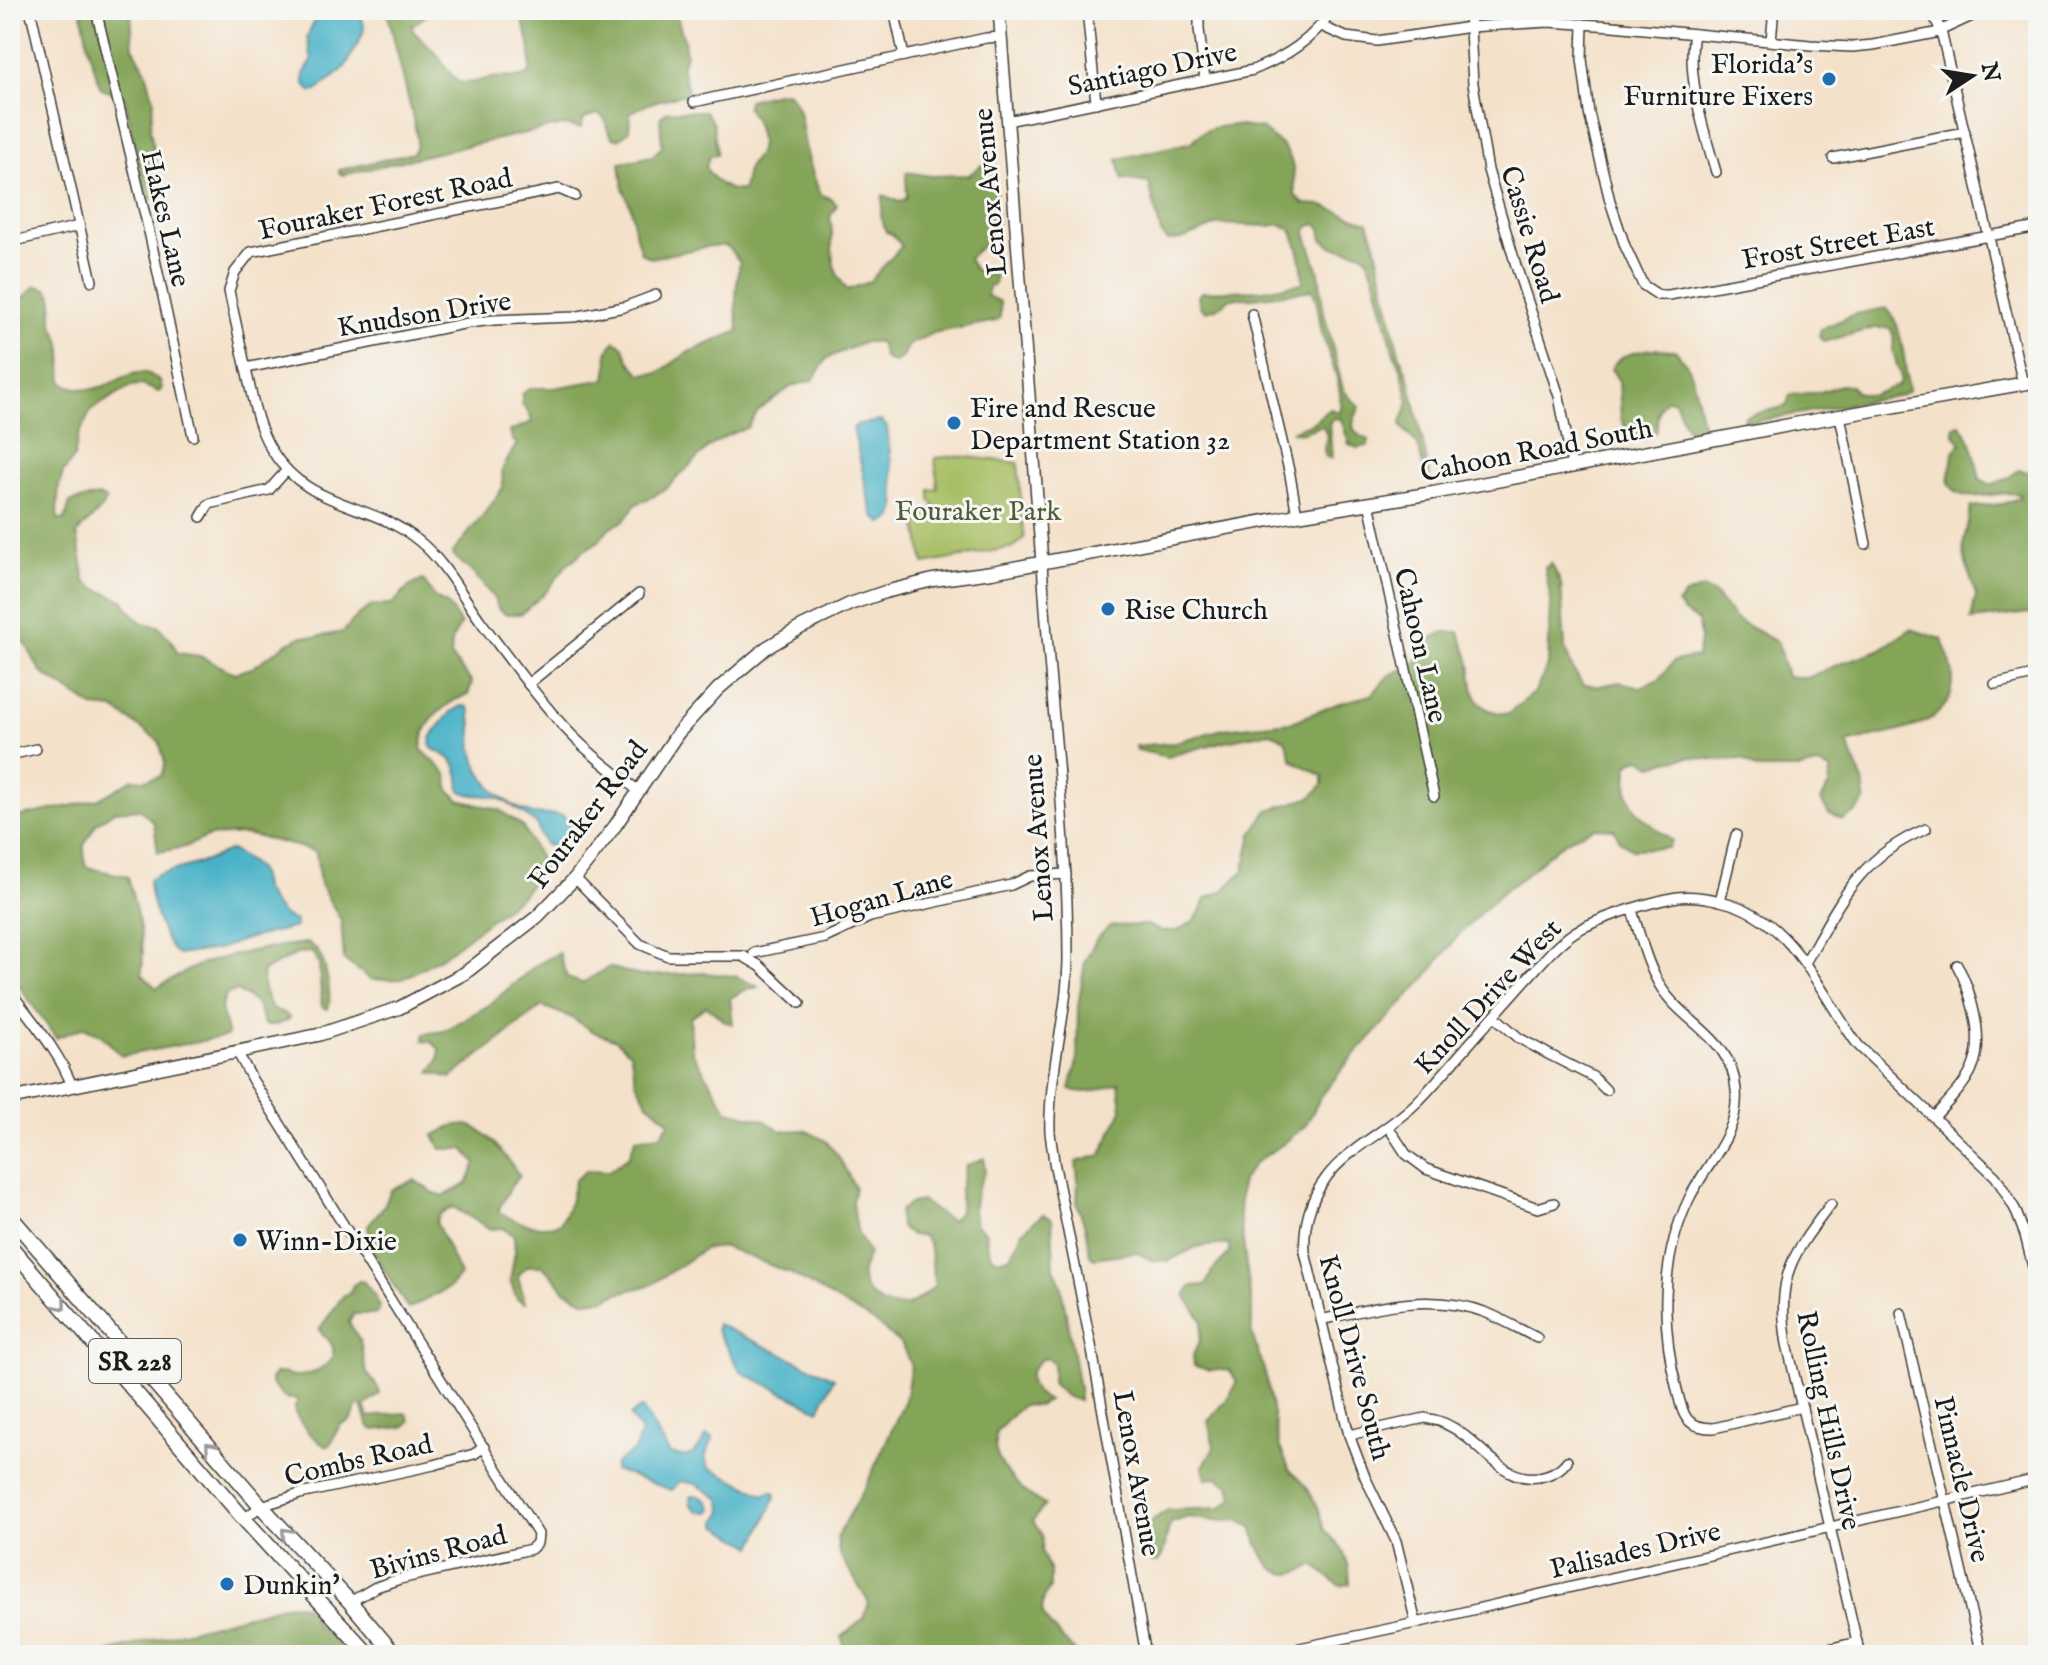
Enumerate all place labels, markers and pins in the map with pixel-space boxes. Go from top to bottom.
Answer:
place label: Florida's Furniture Fixers [1623,48,1813,115]
marker: Florida's Furniture Fixers [1820,70,1838,88]
place label: Fire and Rescue Department Station 32 [970,392,1230,459]
marker: Fire and Rescue Department Station 32 [945,414,963,432]
place label: Rise Church [1124,594,1268,629]
marker: Rise Church [1099,600,1117,618]
place label: Winn-Dixie [256,1225,397,1260]
marker: Winn-Dixie [231,1231,249,1249]
place label: Dunkin' [243,1569,340,1604]
marker: Dunkin' [218,1575,236,1593]

